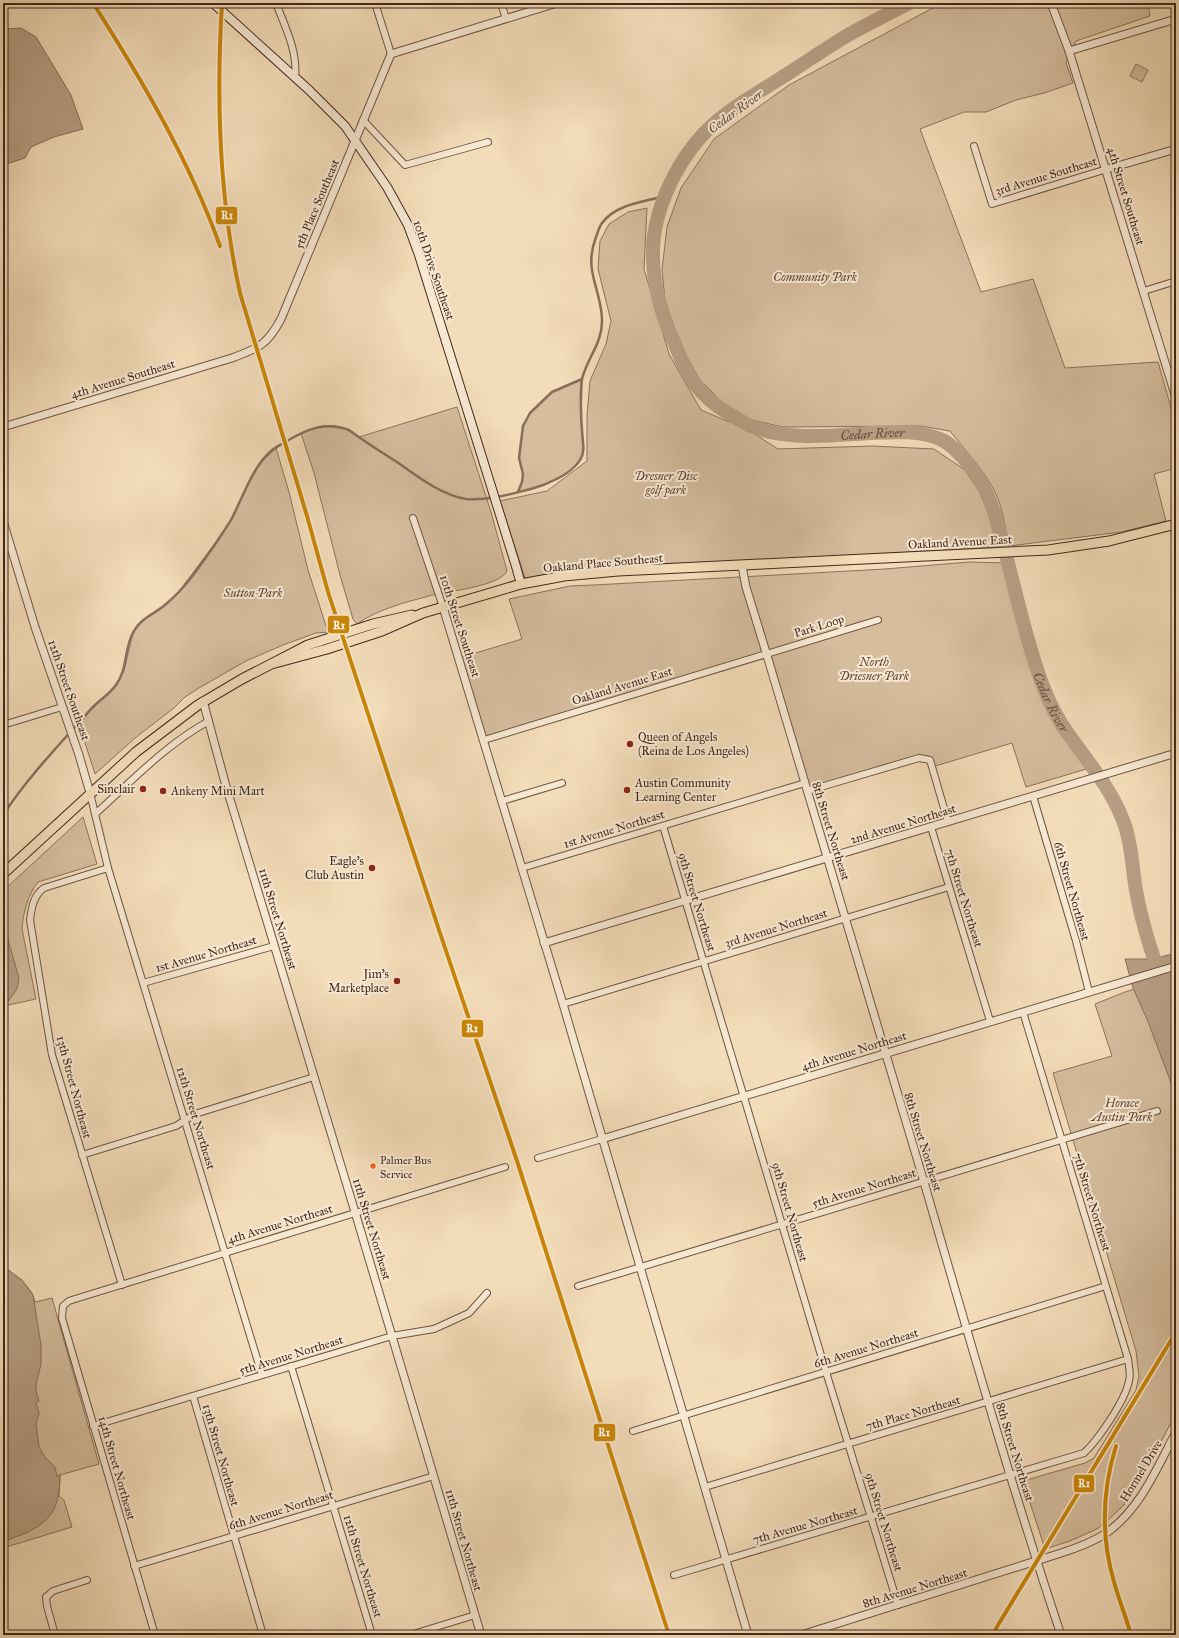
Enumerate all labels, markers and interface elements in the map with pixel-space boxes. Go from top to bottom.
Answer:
water label: Cedar River [705,86,767,137]
street label: 4th Street Southeast [1104,145,1148,247]
street label: 3rd Avenue Southeast [994,154,1099,198]
street label: 5th Place Southeast [292,156,342,251]
line badge: R1 [215,206,238,225]
text: R1 [221,209,234,222]
street label: 10th Drive Southeast [410,218,458,322]
park label: Community Park [773,270,857,284]
street label: 4th Avenue Southeast [69,356,177,401]
water label: Cedar River [840,425,905,444]
park label: Dresner Disc golf park [634,469,698,498]
street label: Oakland Avenue East [908,532,1013,552]
street label: Oakland Place Southeast [543,551,664,575]
street label: 10th Street Southeast [437,573,483,680]
park label: Sutton Park [223,586,283,600]
street label: Park Loop [792,612,846,640]
line badge: R1 [327,615,350,634]
text: R1 [333,619,346,632]
street label: 12th Street Southeast [45,638,93,743]
park label: North Driesner Park [839,655,910,683]
street label: Oakland Avenue East [570,664,675,708]
water label: Cedar River [1030,670,1072,736]
place label: Queen of Angels (Reina de Los Angeles) [638,730,749,759]
marker: Queen of Angels (Reina de Los Angeles) [625,739,635,749]
place label: Austin Community Learning Center [634,776,731,805]
street label: 8th Street Northeast [809,780,853,883]
place label: Sinclair [97,782,135,796]
marker: Sinclair [138,784,148,794]
place label: Ankeny Mini Mart [170,784,266,798]
marker: Austin Community Learning Center [622,785,632,795]
marker: Ankeny Mini Mart [158,786,168,796]
street label: 2nd Avenue Northeast [848,801,958,847]
street label: 1st Avenue Northeast [562,807,667,851]
street label: 6th Street Northeast [1051,840,1093,943]
street label: 7th Street Northeast [942,847,986,950]
street label: 9th Street Northeast [675,851,719,954]
place label: Eagle's Club Austin [305,854,365,882]
marker: Eagle's Club Austin [367,863,377,873]
street label: 11th Street Northeast [256,867,300,972]
street label: 3rd Avenue Northeast [723,906,830,950]
street label: 1st Avenue Northeast [154,933,259,975]
place label: Jim's Marketplace [328,967,389,995]
marker: Jim's Marketplace [392,976,402,986]
line badge: R1 [461,1019,484,1038]
text: R1 [466,1022,479,1035]
street label: 4th Avenue Northeast [800,1028,909,1074]
street label: 13th Street Northeast [54,1034,95,1141]
street label: 12th Street Northeast [174,1065,219,1172]
street label: 8th Street Northeast [901,1091,945,1194]
park label: Horace Austin Park [1090,1096,1153,1124]
street label: 7th Street Northeast [1070,1151,1114,1254]
place label: Palmer Bus Service [380,1154,431,1181]
marker: Palmer Bus Service [368,1161,378,1171]
street label: 9th Street Northeast [769,1161,811,1264]
street label: 5th Avenue Northeast [810,1165,918,1210]
street label: 11th Street Northeast [350,1177,394,1282]
street label: 4th Avenue Northeast [226,1201,335,1247]
street label: 6th Avenue Northeast [812,1325,921,1371]
street label: 5th Avenue Northeast [237,1332,345,1377]
street label: 7th Place Northeast [864,1393,963,1433]
street label: 8th Street Northeast [993,1401,1037,1504]
street label: 13th Street Northeast [200,1402,242,1508]
street label: 14th Street Northeast [95,1414,139,1522]
line badge: R1 [593,1423,616,1442]
text: R1 [598,1426,611,1439]
street label: Hormel Drive [1117,1438,1165,1504]
street label: 9th Street Northeast [862,1471,906,1574]
line badge: R1 [1073,1474,1095,1493]
text: R1 [1078,1477,1091,1490]
street label: 6th Avenue Northeast [227,1487,336,1533]
street label: 11th Street Northeast [443,1487,485,1593]
street label: 7th Avenue Northeast [751,1503,860,1547]
street label: 12th Street Northeast [341,1513,386,1620]
street label: 8th Avenue Northeast [861,1565,970,1611]

